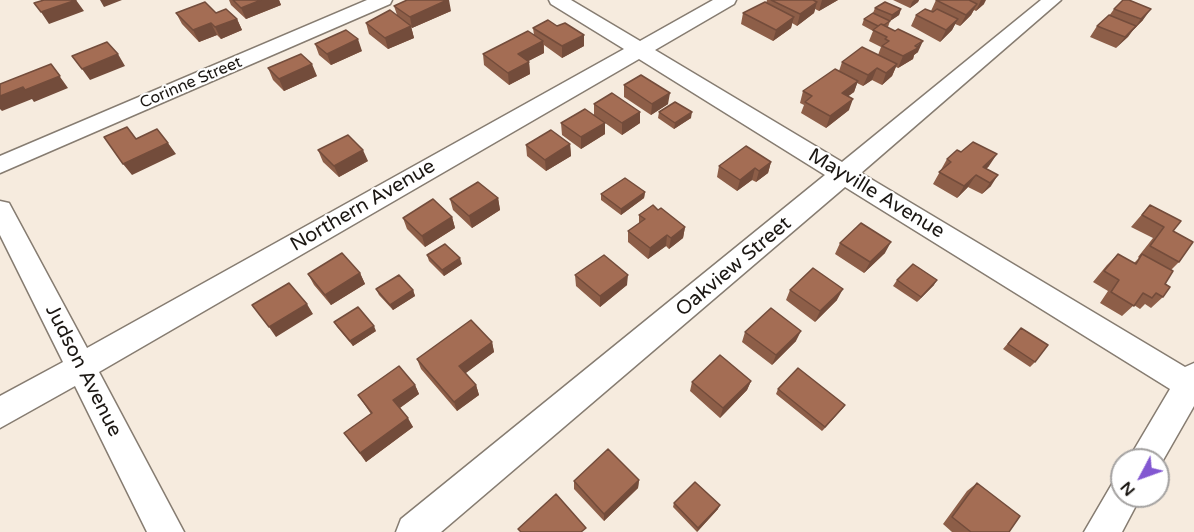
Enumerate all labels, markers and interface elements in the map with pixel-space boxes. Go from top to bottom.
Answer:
street label: Corinne Street [137,53,245,113]
street label: Mayville Avenue [803,144,949,244]
street label: Northern Avenue [286,155,440,257]
street label: Oakview Street [671,212,797,322]
street label: Judson Avenue [39,301,127,441]
north arrow [1110,448,1170,508]
text: N [1116,477,1140,500]

